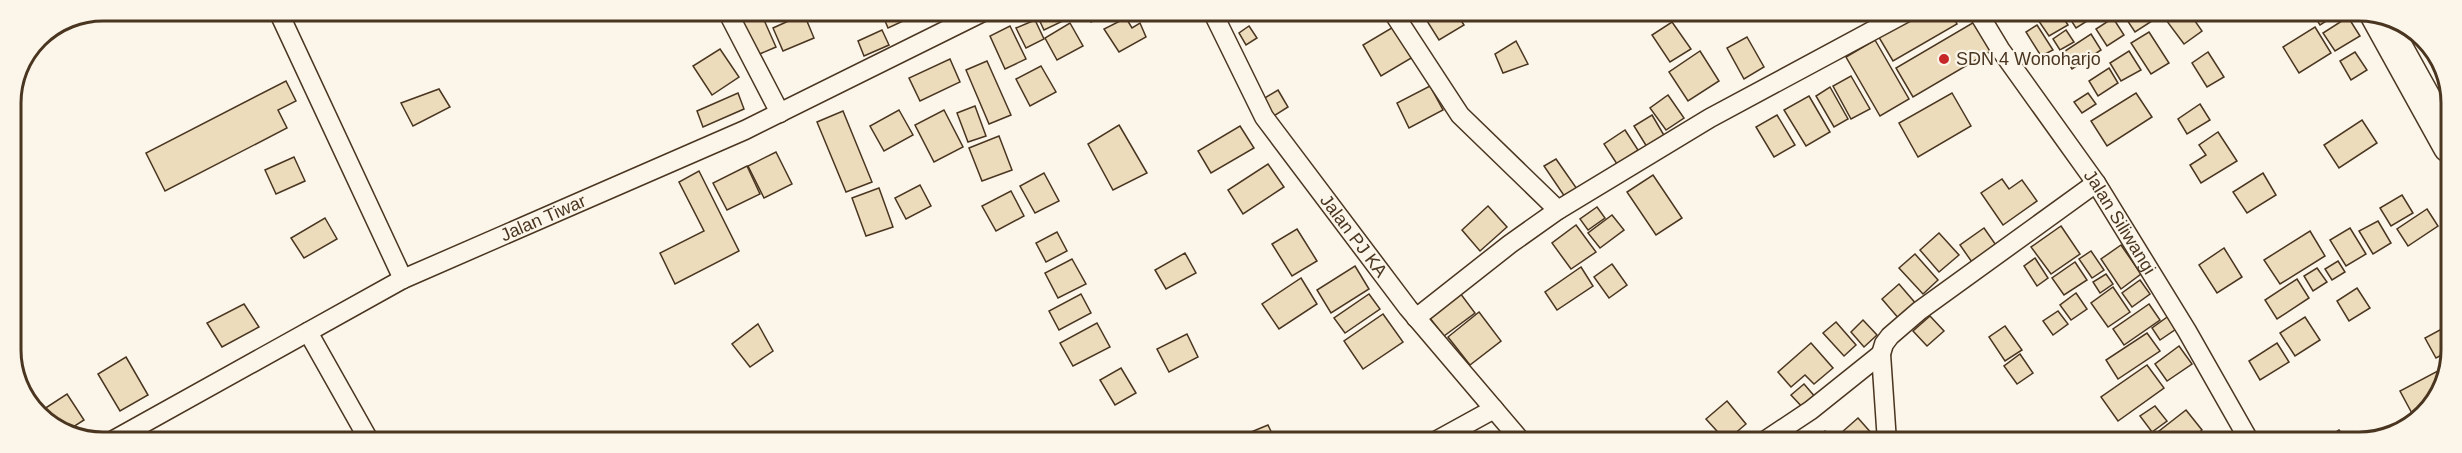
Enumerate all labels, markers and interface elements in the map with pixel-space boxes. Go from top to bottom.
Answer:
place label: SDN 4 Wonoharjo [1956,49,2101,69]
marker: SDN 4 Wonoharjo [1937,52,1951,66]
street label: Jalan Siliwangi [2080,166,2160,278]
street label: Jalan Tiwar [497,191,589,245]
street label: Jalan PJ KA [1316,191,1391,281]

